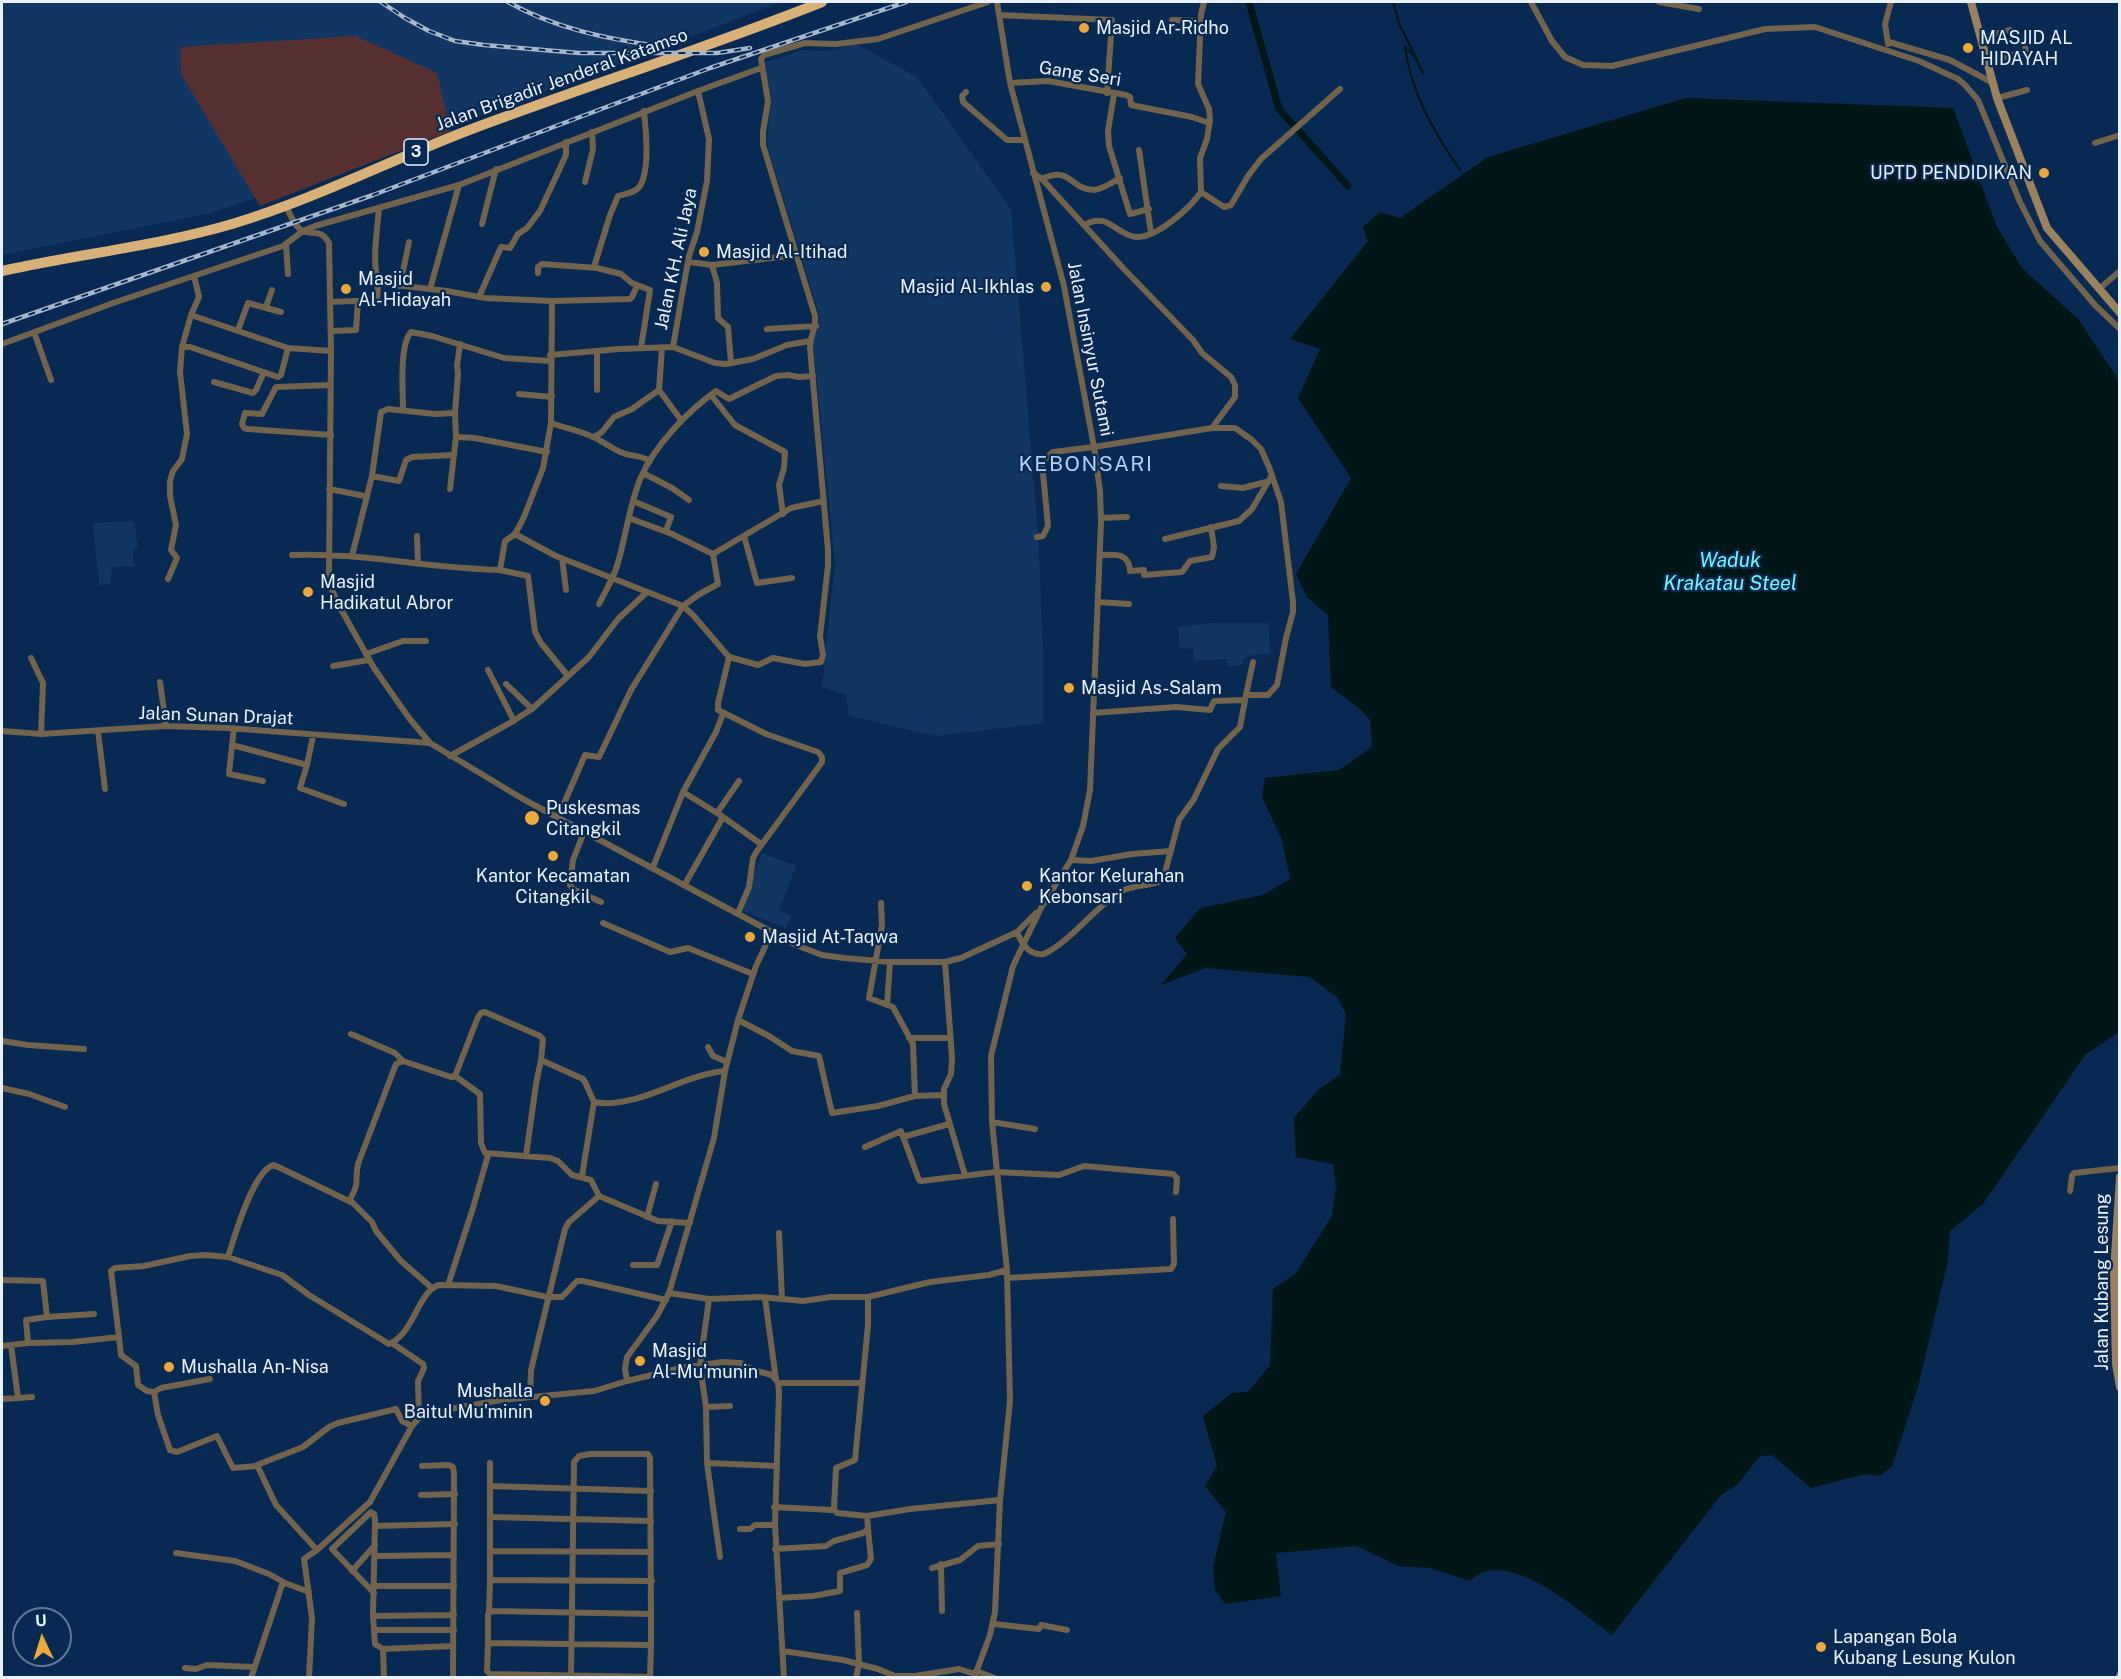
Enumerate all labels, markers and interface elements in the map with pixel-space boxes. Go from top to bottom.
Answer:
place label: Masjid Ar-Ridho [1096,17,1229,39]
marker: Masjid Ar-Ridho [1077,21,1091,35]
street label: Jalan Brigadir Jenderal Katamso [433,24,691,136]
place label: MASJID AL HIDAYAH [1980,27,2073,70]
marker: MASJID AL HIDAYAH [1961,41,1975,55]
street label: Gang Seri [1037,57,1123,91]
road number: 3 [404,139,428,165]
place label: UPTD PENDIDIKAN [1870,162,2032,184]
marker: UPTD PENDIDIKAN [2037,166,2051,180]
street label: Jalan KH. Ali Jaya [650,186,702,332]
place label: Masjid Al-Itihad [716,241,848,263]
marker: Masjid Al-Itihad [697,245,711,259]
street label: Jalan Insinyur Sutami [1062,260,1118,438]
place label: Masjid Al-Hidayah [358,268,451,310]
place label: Masjid Al-Ikhlas [900,276,1034,298]
marker: Masjid Al-Ikhlas [1039,280,1053,294]
marker: Masjid Al-Hidayah [339,282,353,296]
district label: KEBONSARI [1018,452,1154,478]
water label: Waduk Krakatau Steel [1663,549,1797,596]
place label: Masjid Hadikatul Abror [320,571,453,614]
marker: Masjid Hadikatul Abror [301,585,315,599]
place label: Masjid As-Salam [1081,677,1222,699]
marker: Masjid As-Salam [1062,681,1076,695]
street label: Jalan Sunan Drajat [138,702,294,730]
place label: Puskesmas Citangkil [546,797,640,840]
marker: Puskesmas Citangkil [523,809,541,827]
marker: Kantor Kecamatan Citangkil [546,849,560,863]
place label: Kantor Kecamatan Citangkil [476,865,630,908]
place label: Kantor Kelurahan Kebonsari [1039,865,1184,908]
marker: Kantor Kelurahan Kebonsari [1020,879,1034,893]
place label: Masjid At-Taqwa [762,926,898,948]
marker: Masjid At-Taqwa [743,930,757,944]
street label: Jalan Kubang Lesung [2091,1193,2113,1371]
place label: Masjid Al-Mu'munin [652,1340,758,1382]
marker: Masjid Al-Mu'munin [633,1354,647,1368]
place label: Mushalla An-Nisa [181,1356,329,1378]
marker: Mushalla An-Nisa [162,1360,176,1374]
place label: Mushalla Baitul Mu'minin [404,1380,533,1422]
marker: Mushalla Baitul Mu'minin [538,1394,552,1408]
north arrow [12,1607,72,1667]
text: U [34,1611,47,1630]
place label: Lapangan Bola Kubang Lesung Kulon [1833,1626,2016,1668]
marker: Lapangan Bola Kubang Lesung Kulon [1814,1640,1828,1654]

